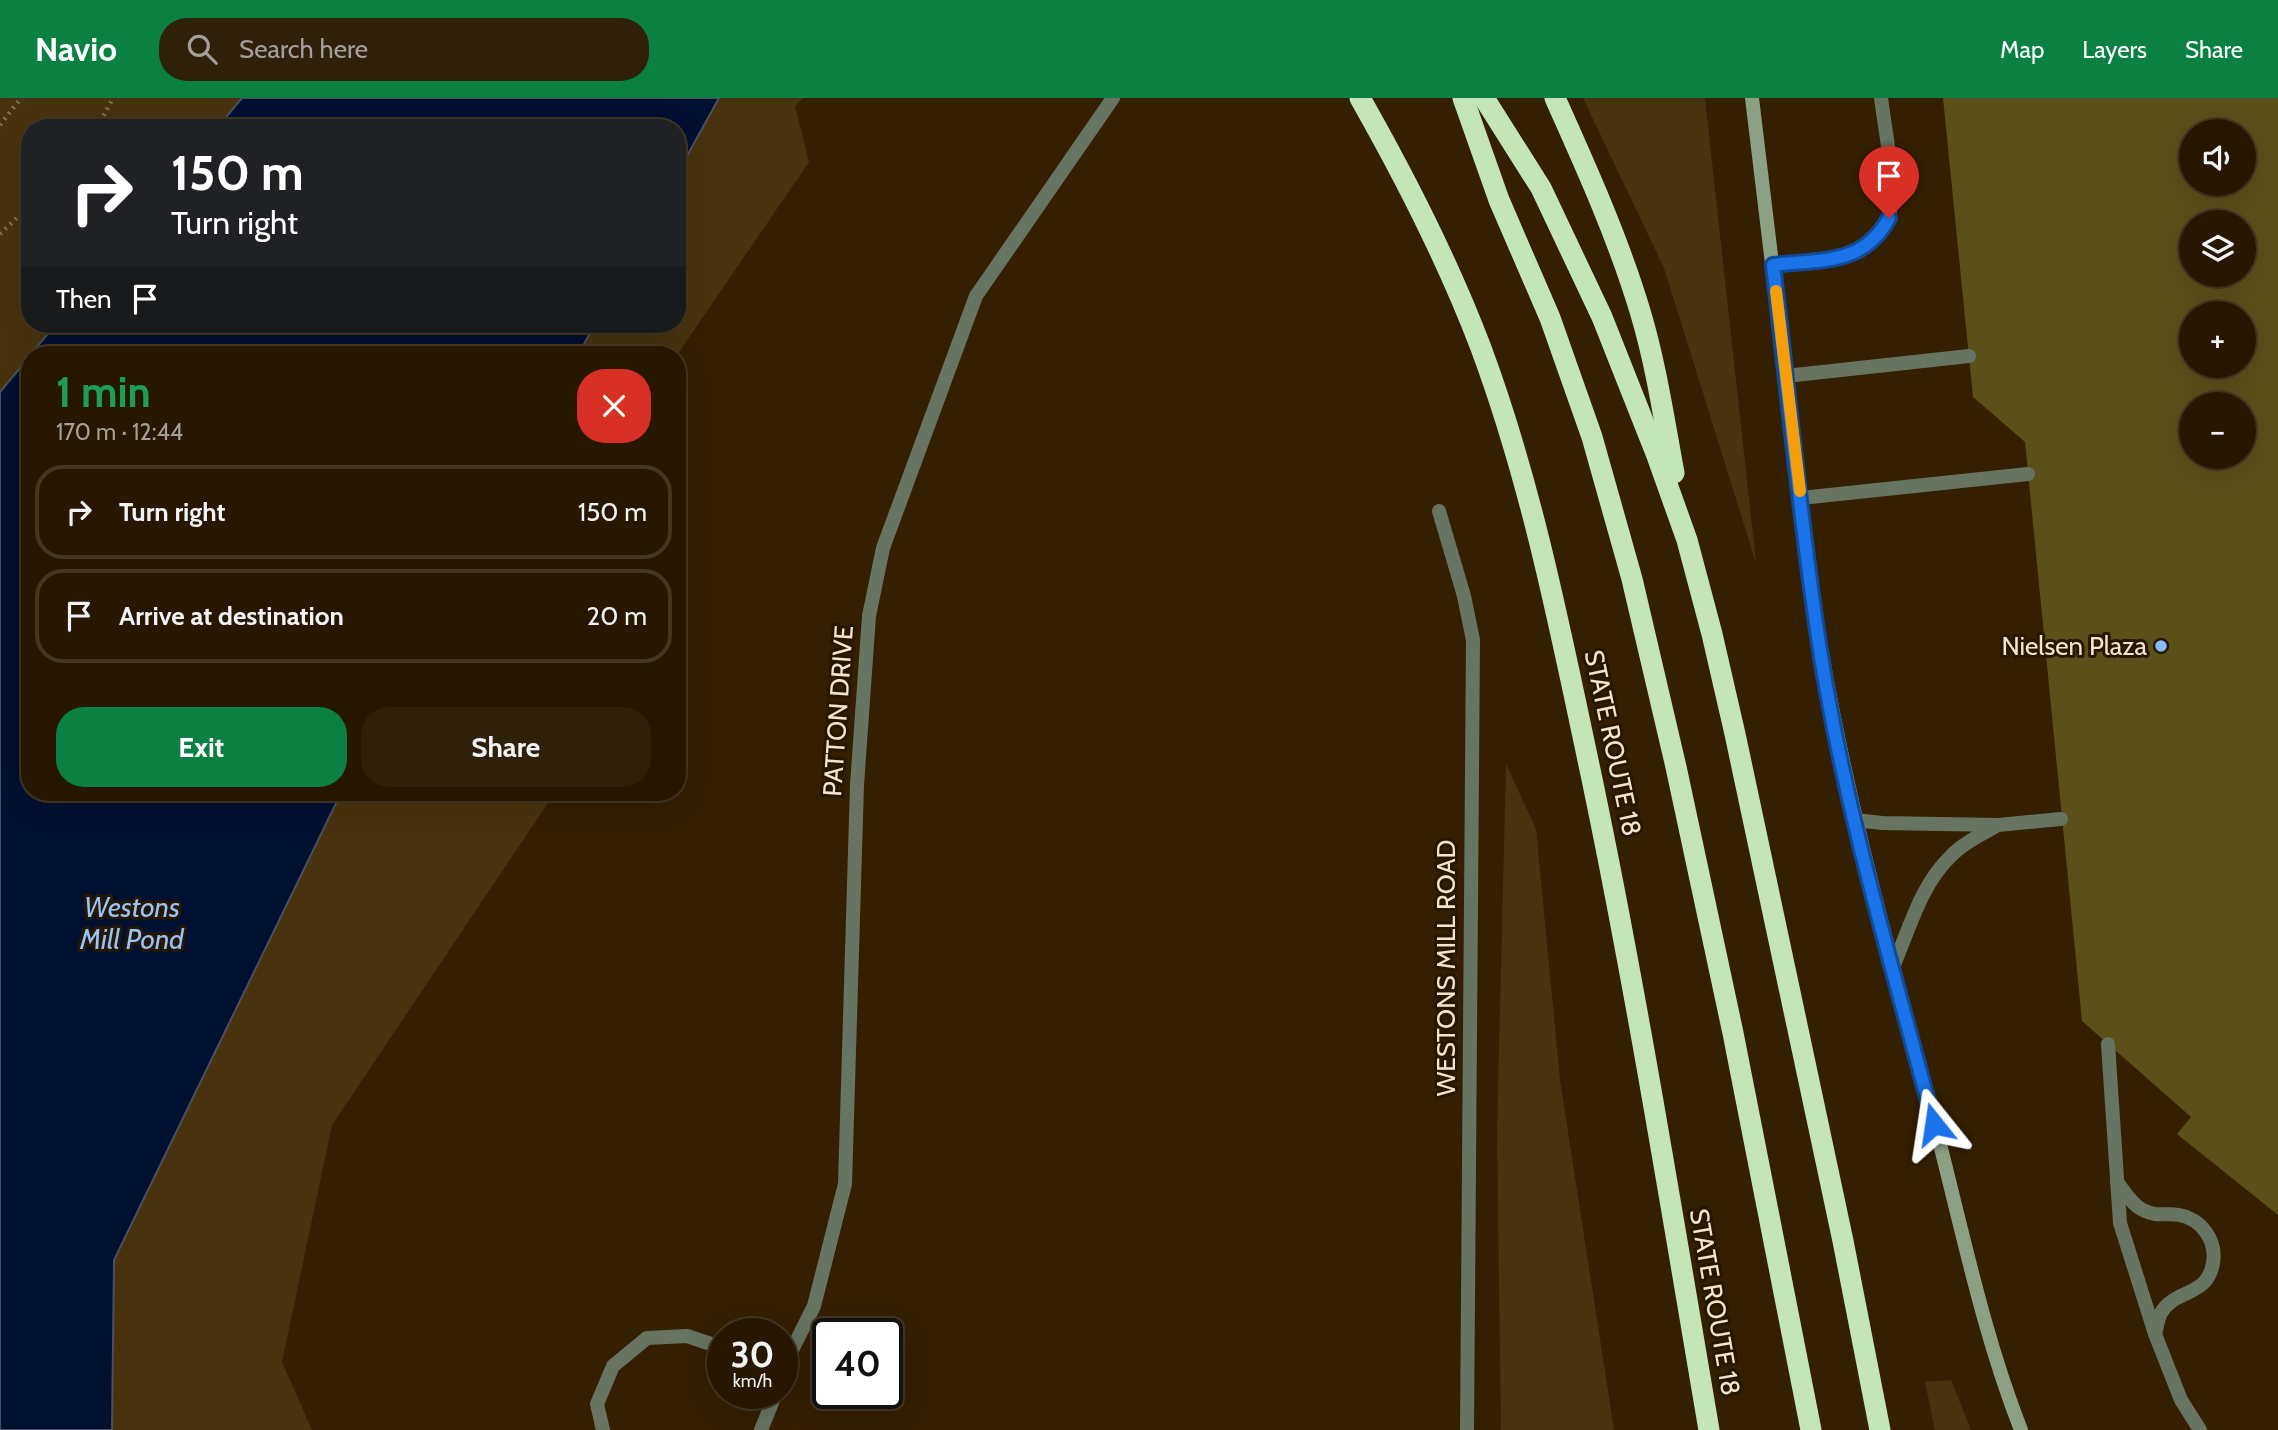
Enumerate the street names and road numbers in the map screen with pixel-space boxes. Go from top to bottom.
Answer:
street label: PATTON DRIVE [816,624,860,798]
street label: STATE ROUTE 18 [1578,647,1648,839]
street label: WESTONS MILL ROAD [1430,840,1462,1096]
street label: STATE ROUTE 18 [1683,1206,1747,1398]

